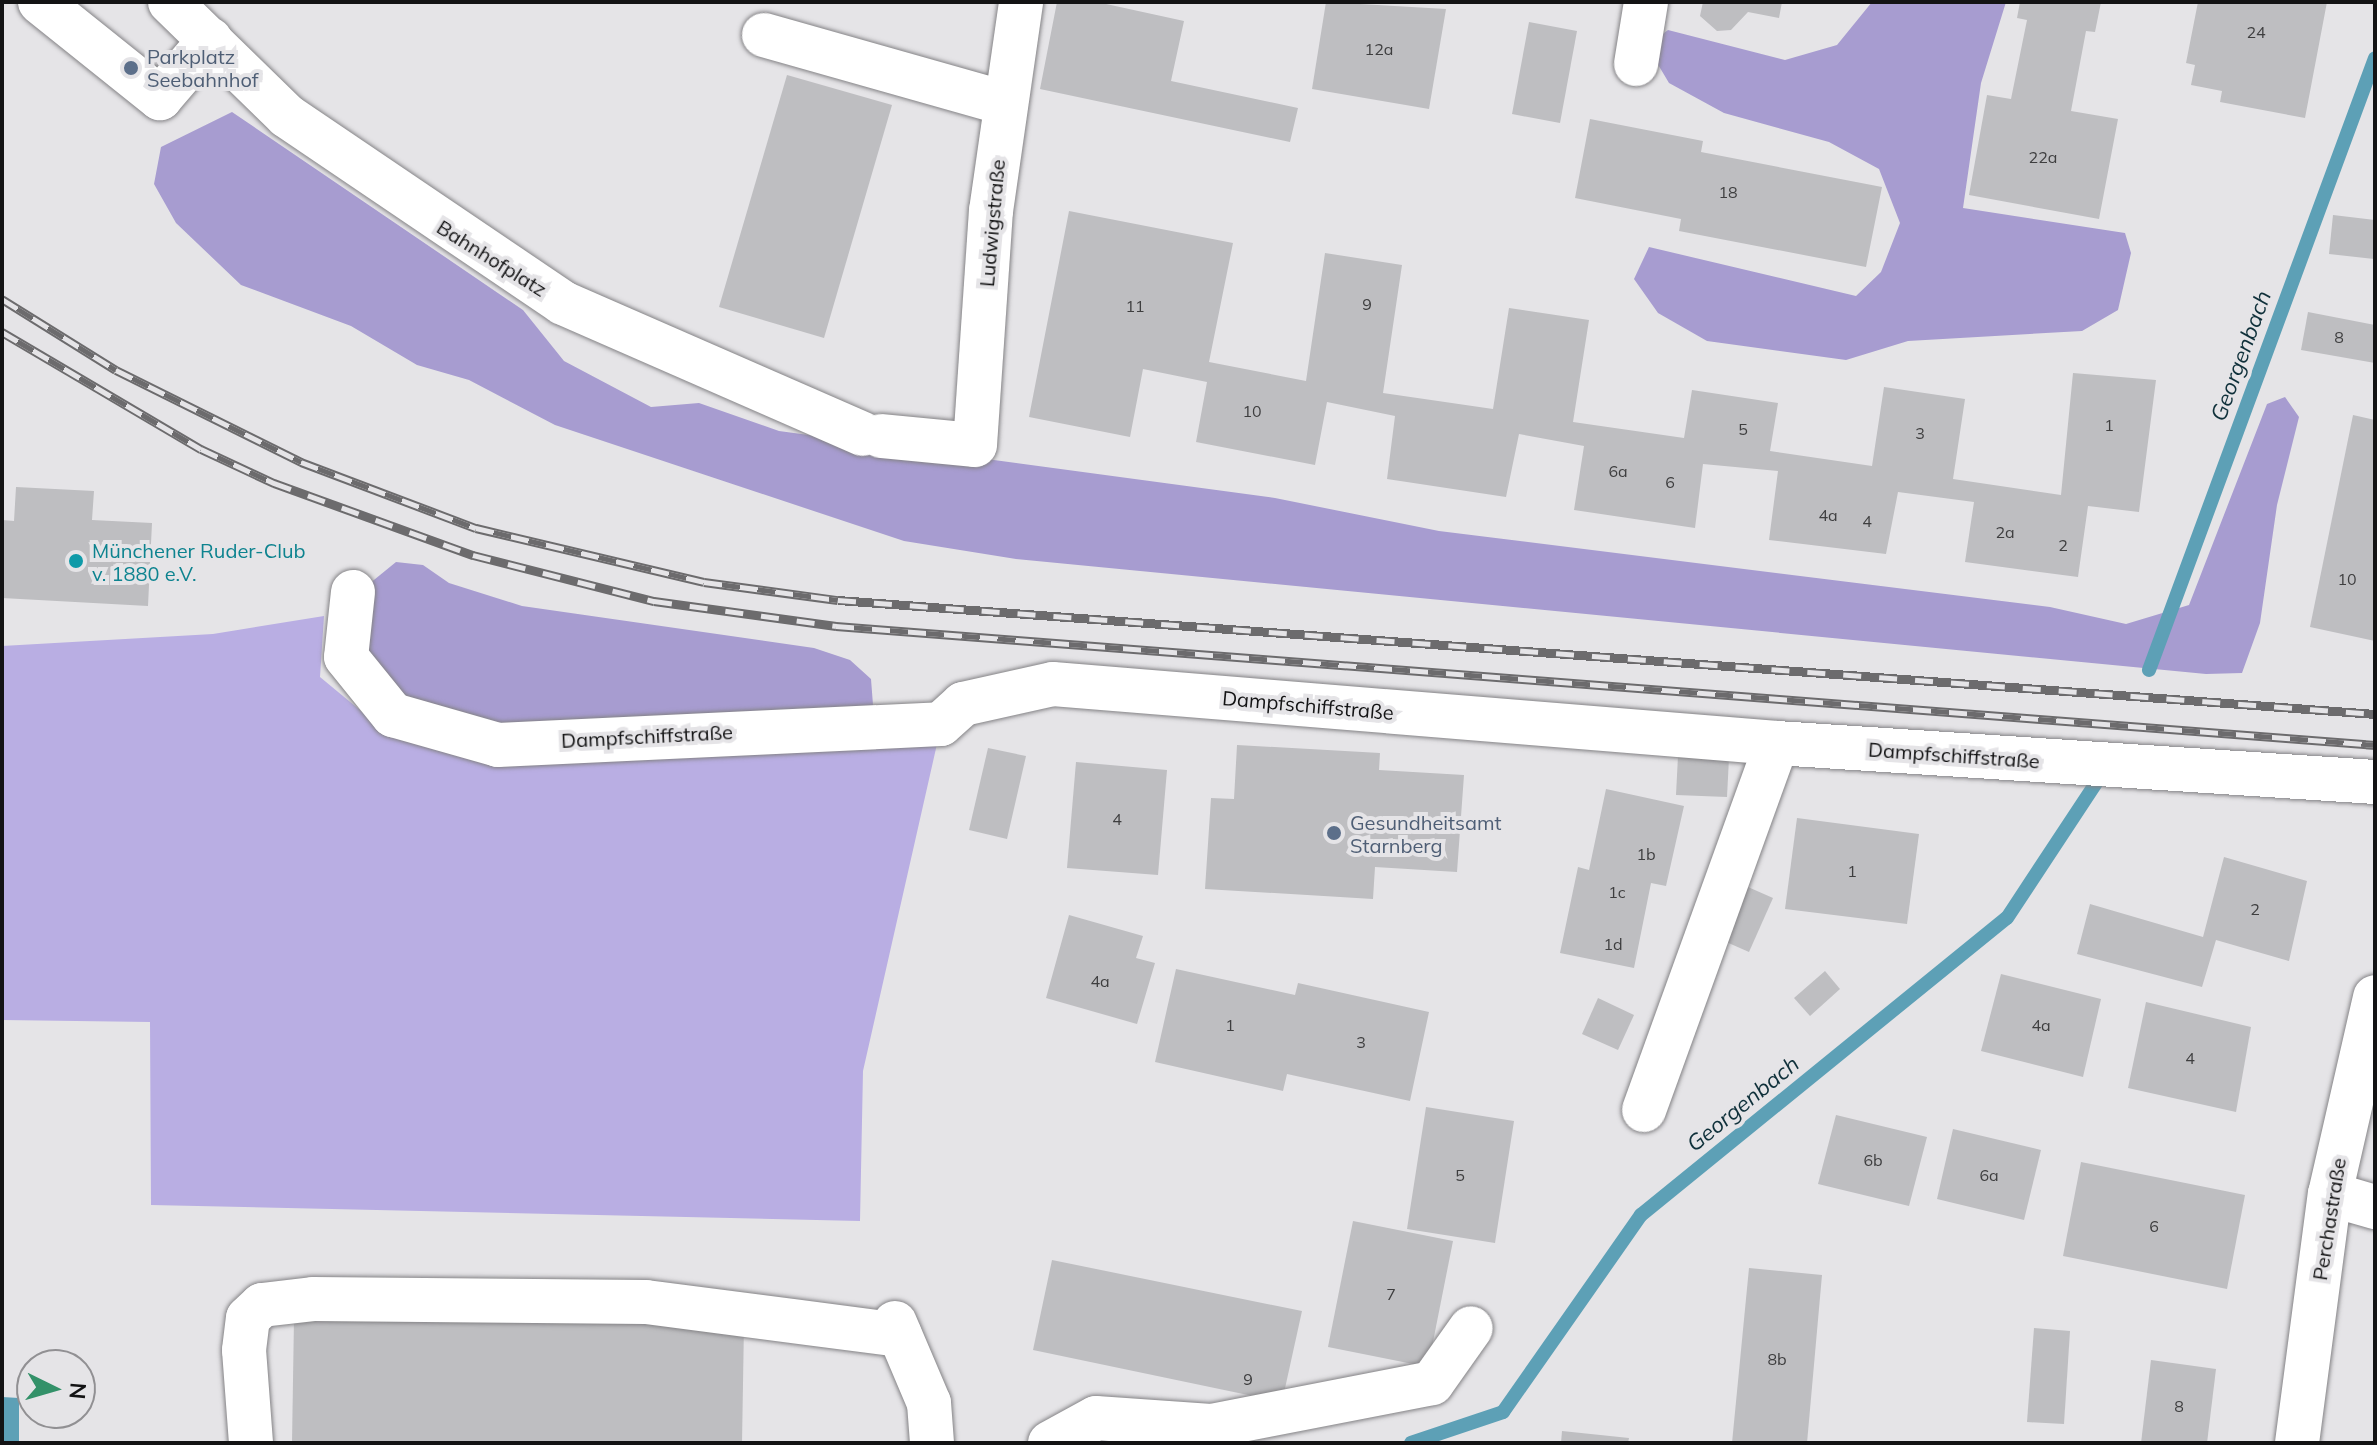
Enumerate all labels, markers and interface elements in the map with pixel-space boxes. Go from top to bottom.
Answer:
house number: 24 [2246,22,2266,42]
house number: 12a [1365,39,1393,59]
place label: Parkplatz Seebahnhof [147,44,258,91]
marker: Parkplatz Seebahnhof [122,59,140,77]
house number: 22a [2029,147,2057,167]
street label: Ludwigstraße [974,158,1010,288]
house number: 18 [1718,182,1738,202]
street label: Bahnhofplatz [433,215,551,301]
water label: Georgenbach [2205,287,2277,425]
house number: 9 [1362,294,1372,314]
house number: 11 [1125,296,1145,316]
house number: 8 [2334,327,2344,347]
house number: 10 [1242,401,1262,421]
house number: 1 [2104,415,2114,435]
house number: 5 [1738,419,1748,439]
house number: 3 [1915,423,1925,443]
house number: 6a [1608,461,1628,481]
house number: 6 [1665,472,1675,492]
house number: 4a [1818,505,1838,525]
house number: 4 [1862,511,1872,531]
house number: 2a [1995,522,2015,542]
house number: 2 [2058,535,2068,555]
place label: Münchener Ruder-Club v. 1880 e.V. [92,538,306,585]
marker: Münchener Ruder-Club v. 1880 e.V. [67,552,85,570]
house number: 10 [2337,569,2357,589]
street label: Dampfschiffstraße [1221,686,1395,724]
street label: Dampfschiffstraße [560,720,734,752]
street label: Dampfschiffstraße [1867,737,2041,773]
house number: 4 [1112,809,1122,829]
place label: Gesundheitsamt Starnberg [1350,810,1502,857]
marker: Gesundheitsamt Starnberg [1325,824,1343,842]
house number: 1b [1636,844,1656,864]
house number: 1 [1847,861,1857,881]
house number: 1c [1608,882,1626,902]
house number: 2 [2250,899,2260,919]
house number: 1d [1603,934,1623,954]
house number: 4a [1090,971,1110,991]
house number: 1 [1225,1015,1235,1035]
house number: 4a [2031,1015,2051,1035]
house number: 3 [1356,1032,1366,1052]
house number: 4 [2185,1048,2195,1068]
water label: Georgenbach [1682,1051,1804,1157]
house number: 6b [1863,1150,1883,1170]
street label: Perchastraße [2307,1156,2351,1282]
house number: 5 [1455,1165,1465,1185]
house number: 6a [1979,1165,1999,1185]
house number: 6 [2149,1216,2159,1236]
house number: 7 [1386,1284,1396,1304]
north arrow [16,1349,96,1429]
house number: 8b [1767,1349,1787,1369]
house number: 9 [1243,1369,1253,1389]
text: N [63,1381,93,1400]
house number: 8 [2174,1396,2184,1416]

